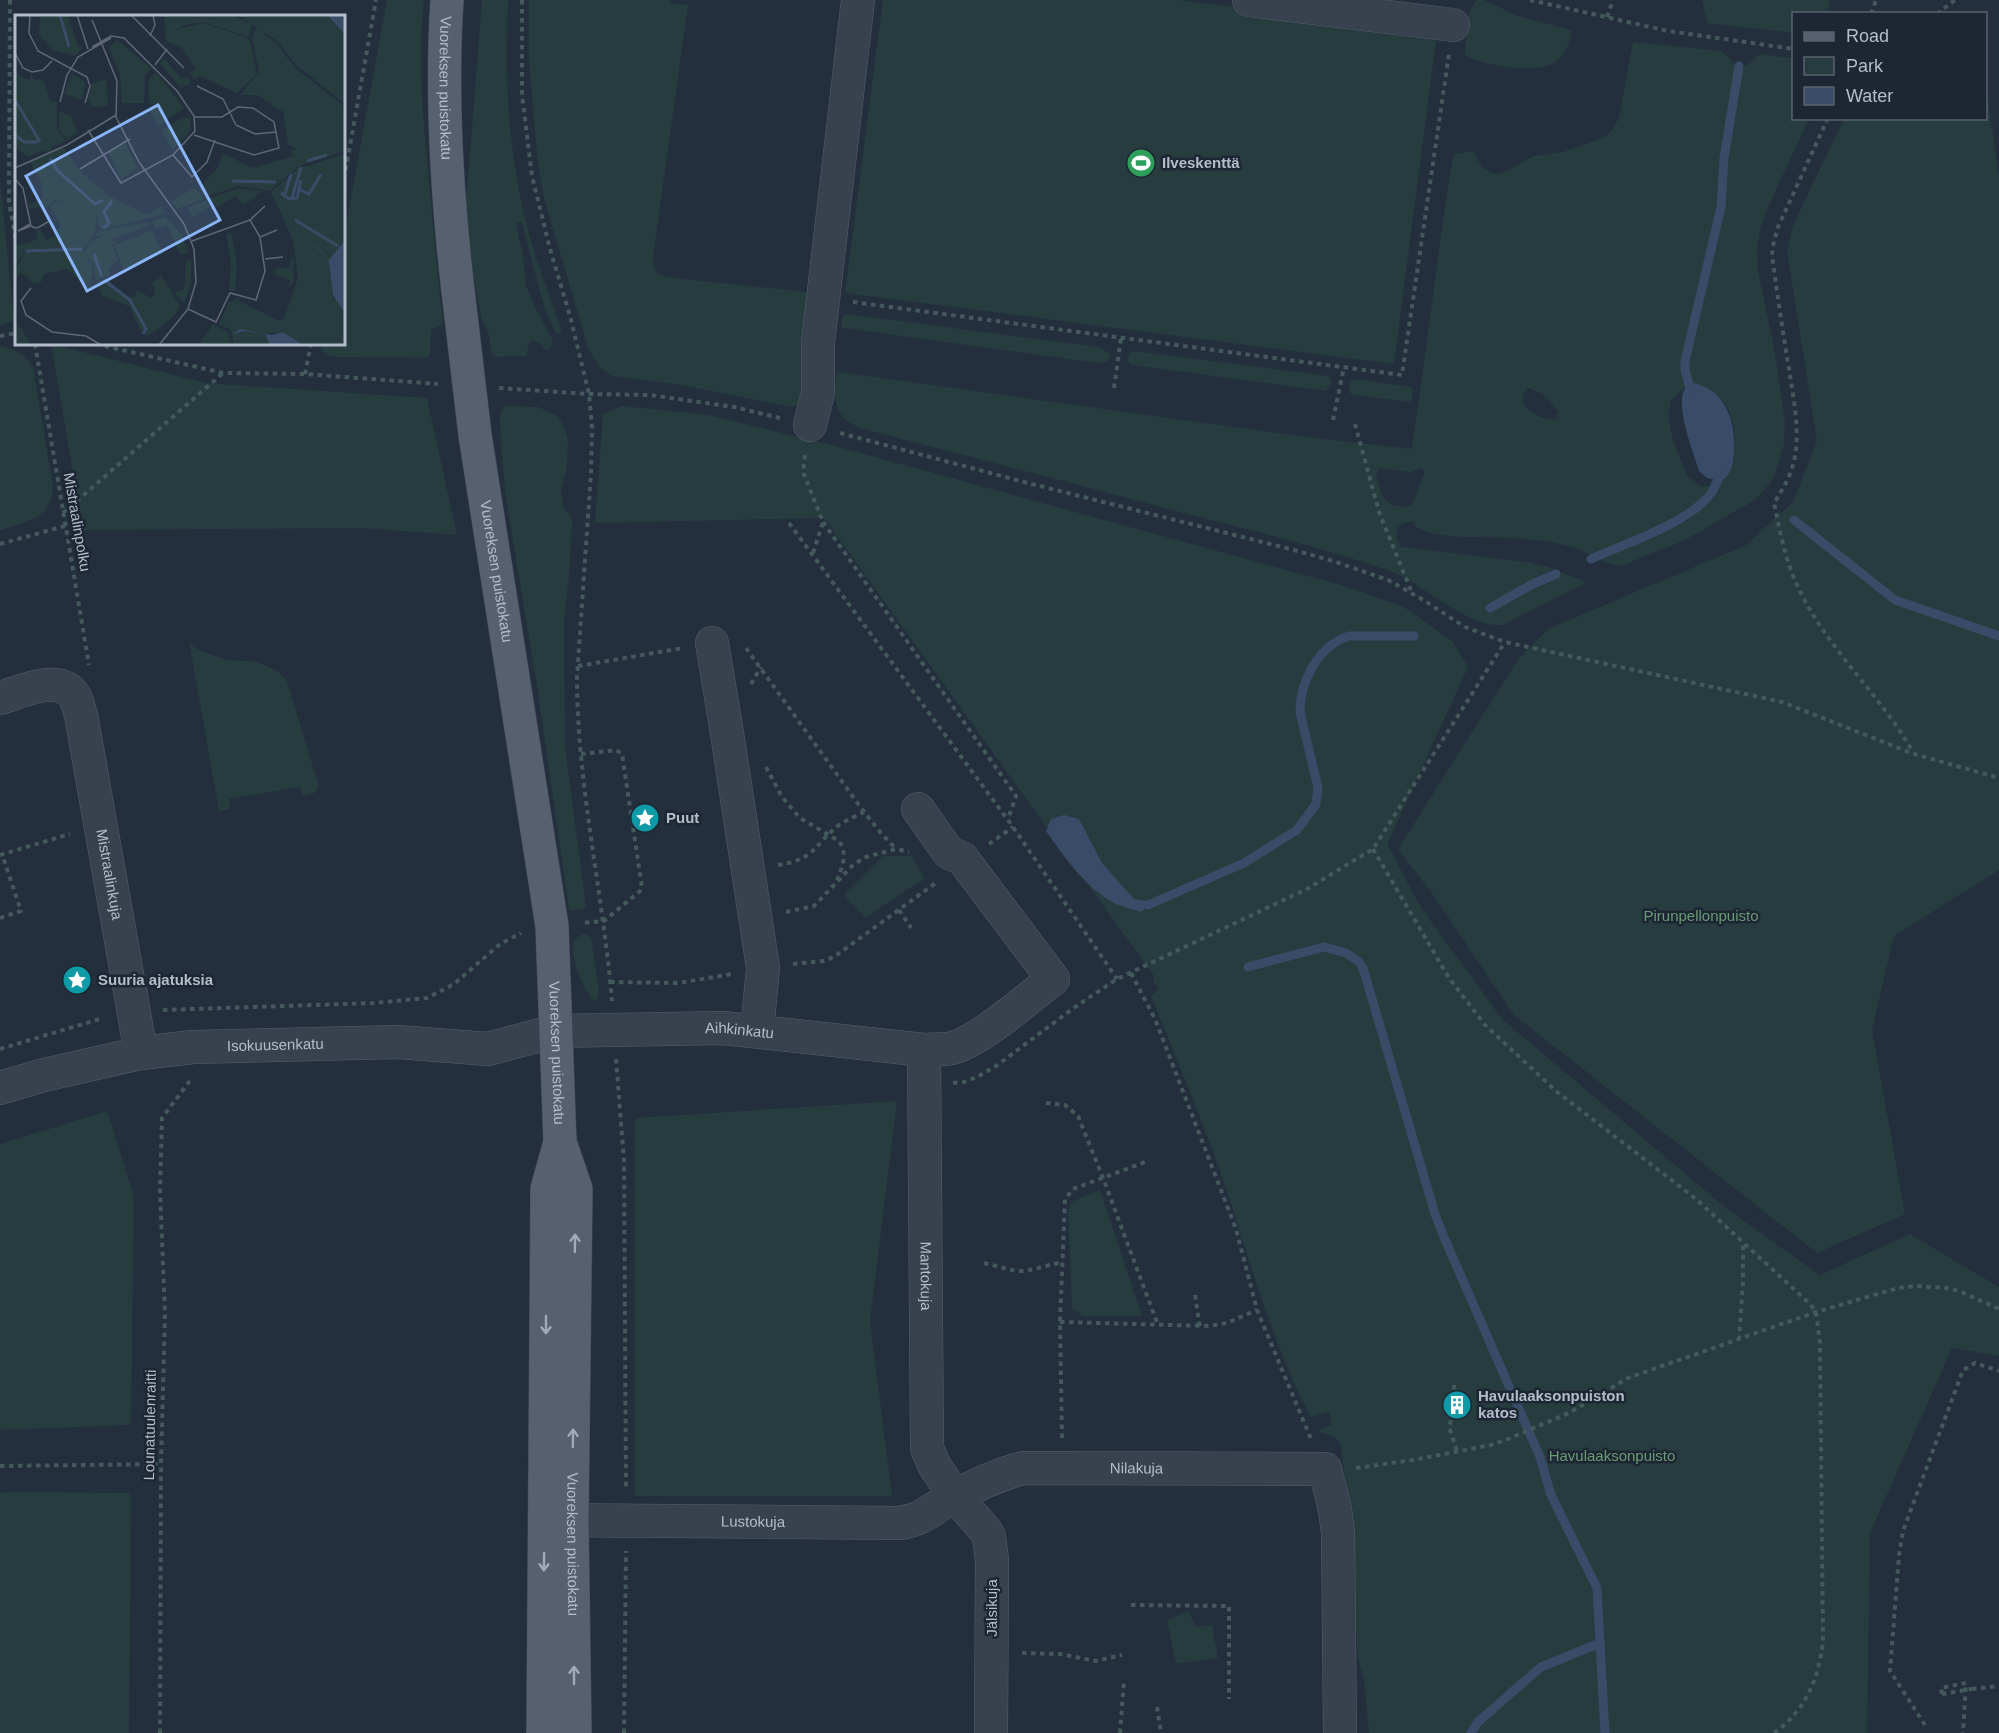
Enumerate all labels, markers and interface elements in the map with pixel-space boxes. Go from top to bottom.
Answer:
legend [1792,12,1987,120]
inset map [15,15,345,345]
street label: Vuoreksen puistokatu [436,16,456,160]
text: Road [1846,26,1889,46]
text: Park [1846,56,1884,76]
text: Water [1846,86,1893,106]
sports icon: Ilveskenttä [1125,147,1157,179]
place label: Ilveskenttä [1162,154,1240,171]
street label: Mistraalinpolku [60,471,95,573]
street label: Vuoreksen puistokatu [477,499,516,644]
place icon: Puut [629,802,661,834]
place label: Puut [666,809,699,826]
street label: Mistraalinkuja [93,828,126,922]
park label: Pirunpellonpuisto [1643,907,1759,924]
place icon: Suuria ajatuksia [61,964,93,996]
place label: Suuria ajatuksia [98,971,214,988]
street label: Vuoreksen puistokatu [546,981,568,1125]
street label: Aihkinkatu [705,1019,775,1042]
street label: Isokuusenkatu [227,1035,324,1054]
one-way arrow [569,1233,581,1253]
street label: Mantokuja [917,1241,935,1311]
one-way arrow [540,1314,552,1334]
street label: Lounatuulenraitti [140,1369,159,1481]
place label: Havulaaksonpuiston katos [1478,1387,1625,1421]
building icon: Havulaaksonpuiston katos [1441,1389,1473,1421]
one-way arrow [567,1428,579,1448]
park label: Havulaaksonpuisto [1549,1447,1675,1464]
street label: Nilakuja [1110,1459,1164,1476]
street label: Vuoreksen puistokatu [564,1472,582,1616]
street label: Lustokuja [721,1512,786,1530]
one-way arrow [538,1551,550,1571]
street label: Jälsikuja [983,1579,1000,1637]
one-way arrow [568,1665,580,1685]

